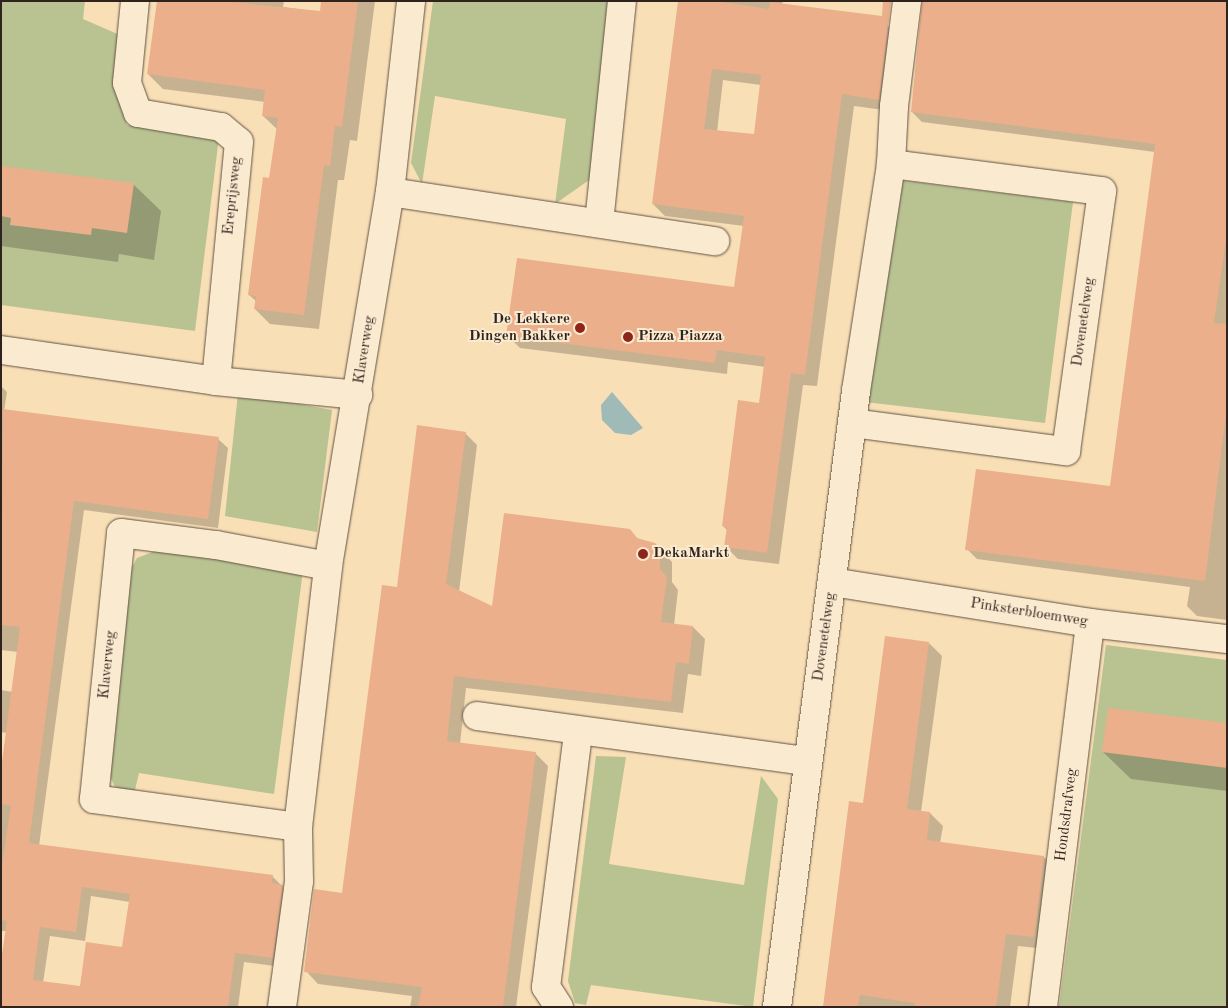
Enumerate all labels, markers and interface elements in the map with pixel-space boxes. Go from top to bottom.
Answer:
street label: Ereprijsweg [220,156,246,236]
street label: Dovenetelweg [1069,276,1099,368]
place label: De Lekkere Dingen Bakker [469,310,570,345]
street label: Klaverweg [351,315,379,385]
marker: De Lekkere Dingen Bakker [574,322,586,334]
place label: Pizza Piazza [638,328,723,346]
marker: Pizza Piazza [622,331,634,343]
place label: DekaMarkt [653,545,729,563]
marker: DekaMarkt [637,548,649,560]
street label: Dovenetelweg [810,591,840,683]
street label: Pinksterbloemweg [969,595,1089,631]
street label: Klaverweg [95,630,121,700]
street label: Hondsdrafweg [1052,767,1082,863]

